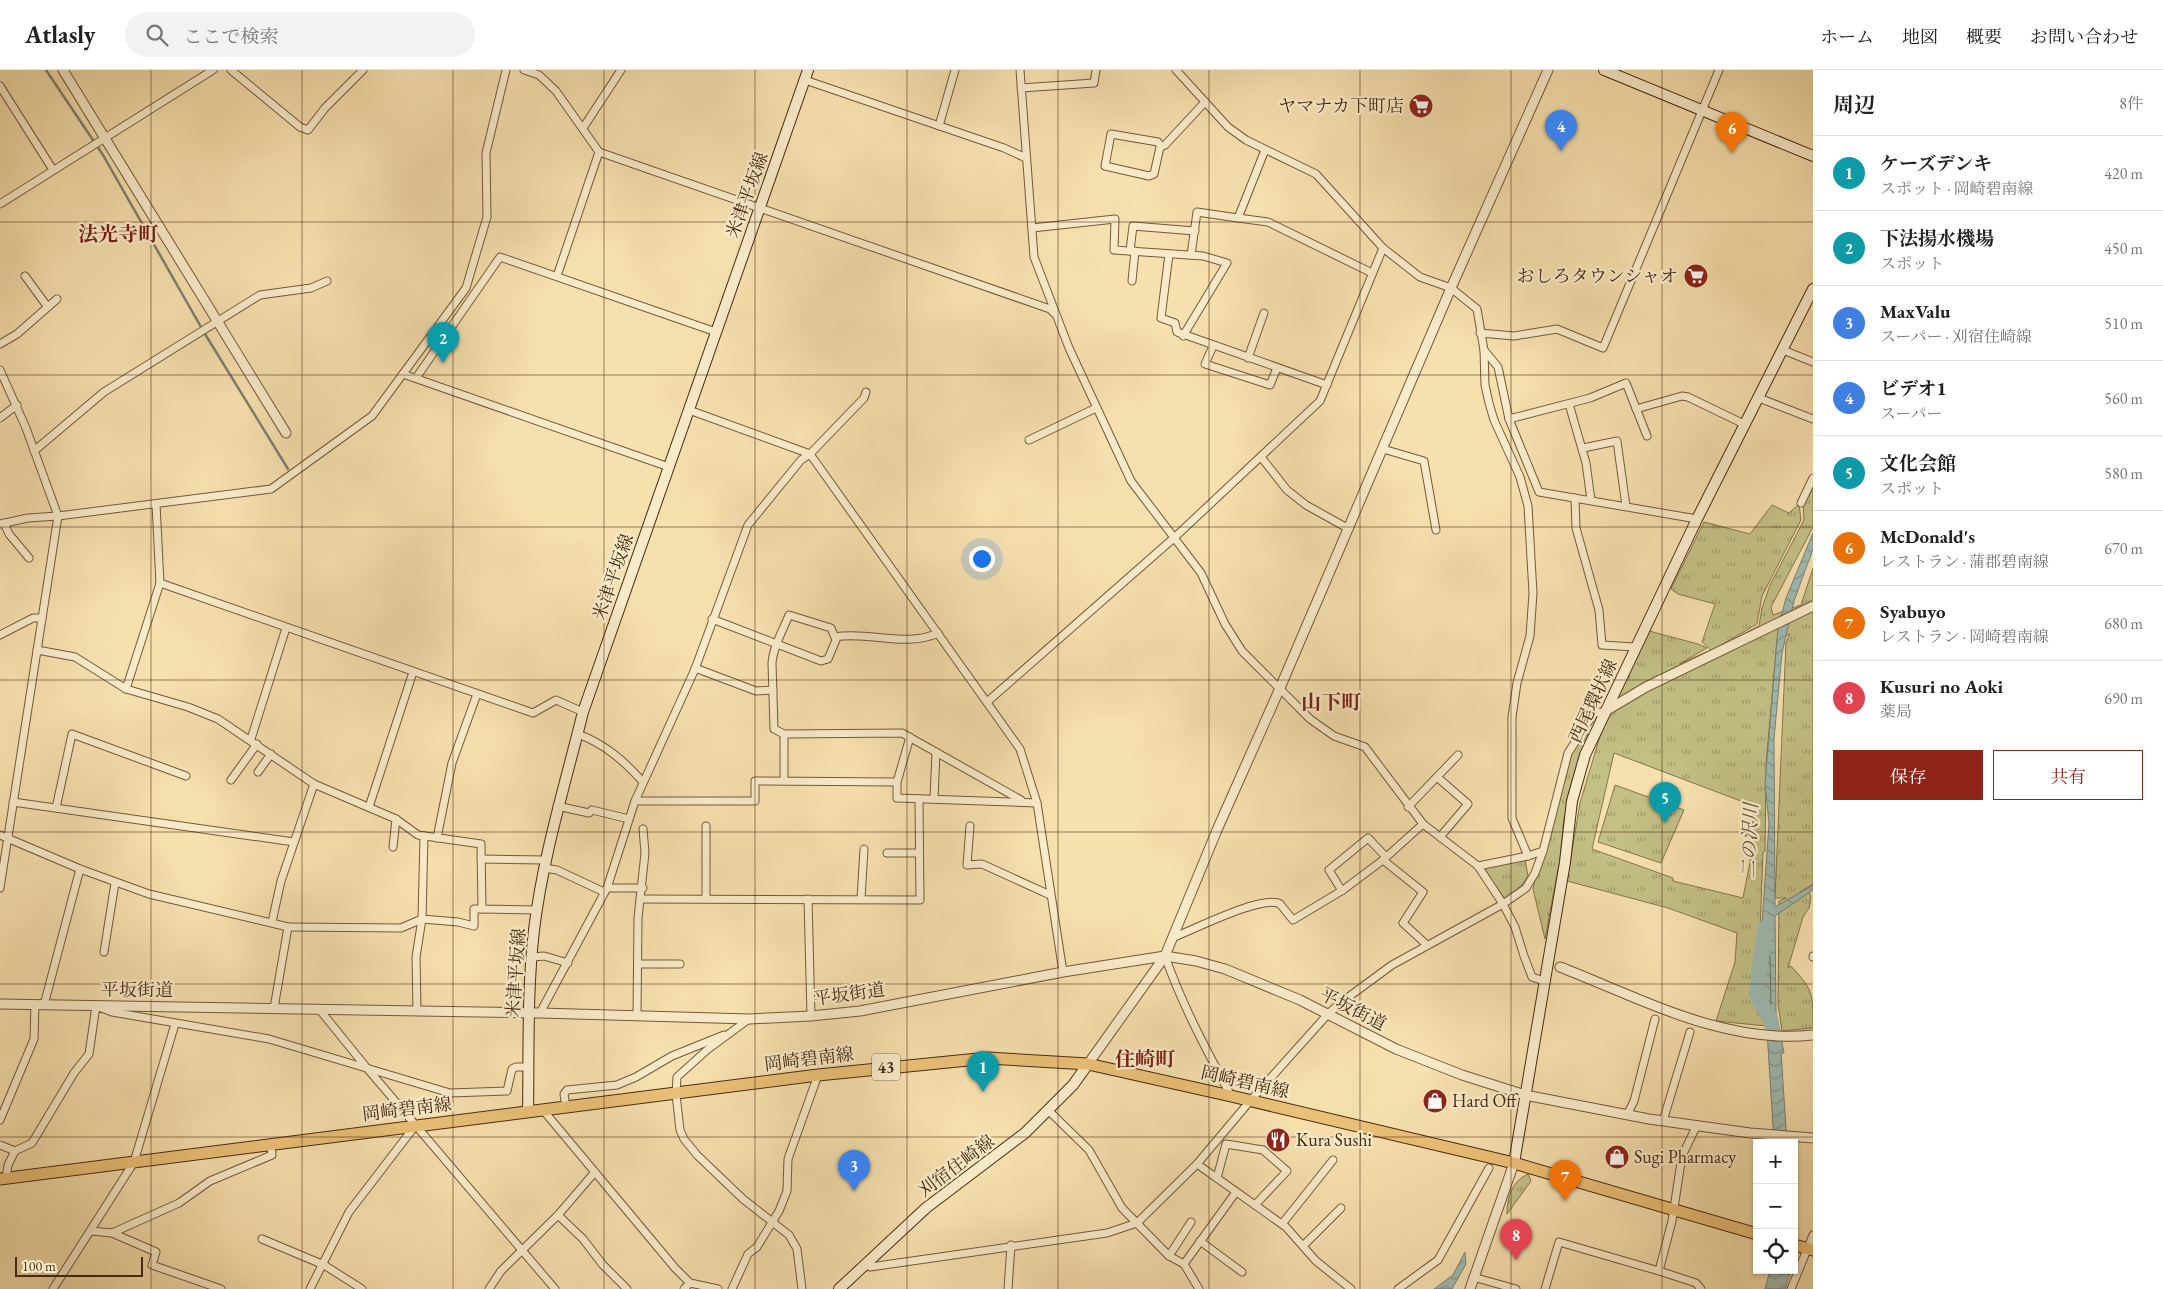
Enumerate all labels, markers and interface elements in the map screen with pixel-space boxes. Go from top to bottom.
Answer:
search box [125,12,475,57]
text: Atlasly [25,19,95,50]
icon: search [143,21,171,49]
text: ここで検索 [183,24,278,49]
text: ホーム [1820,25,1874,48]
text: 地図 [1902,25,1938,48]
text: 概要 [1966,25,2002,48]
text: お問い合わせ [2030,25,2138,48]
text: 周辺 [1833,91,1875,118]
supermarket icon: ヤマナカ下町店 [1408,93,1434,119]
text: 8件 [2119,93,2143,114]
place label: ヤマナカ下町店 [1278,94,1404,117]
pin: 4 [1545,110,1577,151]
pin: 6 [1716,112,1748,153]
street label: 米津平坂線 [720,149,773,241]
text: ケーズデンキ [1880,151,1992,176]
text: 1 [1845,163,1853,184]
text: 420 m [2104,163,2143,184]
text: スポット · 岡崎碧南線 [1880,178,2034,199]
district label: 法光寺町 [78,221,159,247]
text: 下法揚水機場 [1880,226,1994,251]
text: 2 [1845,238,1853,259]
text: 450 m [2104,238,2143,259]
text: スポット [1880,253,1944,274]
supermarket icon: おしろタウンシャオ [1683,263,1709,289]
place label: おしろタウンシャオ [1517,264,1678,287]
text: MaxValu [1880,299,1950,324]
text: 3 [1845,313,1853,334]
text: 510 m [2104,313,2143,334]
pin: 2 [427,322,459,363]
text: スーパー · 刈宿住崎線 [1880,326,2032,347]
text: ビデオ1 [1880,376,1947,401]
text: 4 [1845,388,1853,409]
text: 560 m [2104,388,2143,409]
text: スーパー [1880,403,1942,424]
text: 文化会館 [1880,451,1956,476]
text: 5 [1845,463,1853,484]
text: 580 m [2104,463,2143,484]
text: スポット [1880,478,1944,499]
text: McDonald's [1880,524,1975,549]
street label: 米津平坂線 [587,531,638,623]
text: 6 [1845,538,1853,559]
text: 670 m [2104,538,2143,559]
your location [969,546,995,572]
text: レストラン · 蒲郡碧南線 [1880,551,2049,572]
text: Syabuyo [1880,599,1946,624]
text: 7 [1845,613,1853,634]
text: 680 m [2104,613,2143,634]
text: レストラン · 岡崎碧南線 [1880,626,2049,647]
street label: 西尾環状線 [1563,655,1622,746]
text: Kusuri no Aoki [1880,674,2003,699]
text: 8 [1845,688,1853,709]
text: 690 m [2104,688,2143,709]
district label: 山下町 [1301,689,1362,715]
text: 薬局 [1880,701,1912,722]
button: 保存 [1833,750,1983,800]
button: 共有 [1993,750,2143,800]
pin: 5 [1649,782,1681,823]
water label: 二の沢川 [1736,801,1763,879]
street label: 米津平坂線 [501,927,530,1019]
street label: 平坂街道 [812,977,886,1010]
street label: 平坂街道 [101,978,173,1001]
street label: 平坂街道 [1316,982,1391,1035]
street label: 岡崎碧南線 [763,1042,855,1075]
district label: 住崎町 [1115,1046,1176,1072]
pin: 1 [967,1051,999,1092]
road number: 43 [872,1054,900,1080]
street label: 岡崎碧南線 [1199,1060,1292,1103]
shop icon: Hard Off [1422,1088,1448,1114]
place label: Hard Off [1452,1089,1519,1112]
street label: 岡崎碧南線 [361,1092,453,1125]
restaurant icon: Kura Sushi [1265,1127,1291,1153]
place label: Kura Sushi [1296,1128,1372,1151]
street label: 刈宿住崎線 [913,1129,999,1202]
map controls [1753,1139,1798,1274]
button: + [1753,1139,1798,1184]
shop icon: Sugi Pharmacy [1604,1144,1630,1170]
place label: Sugi Pharmacy [1634,1145,1736,1168]
pin: 3 [838,1150,870,1191]
pin: 7 [1549,1160,1581,1201]
button: − [1753,1184,1798,1229]
pin: 8 [1500,1219,1532,1260]
button: locate [1753,1229,1798,1274]
scale bar [15,1254,142,1277]
text: 100 m [22,1257,56,1275]

